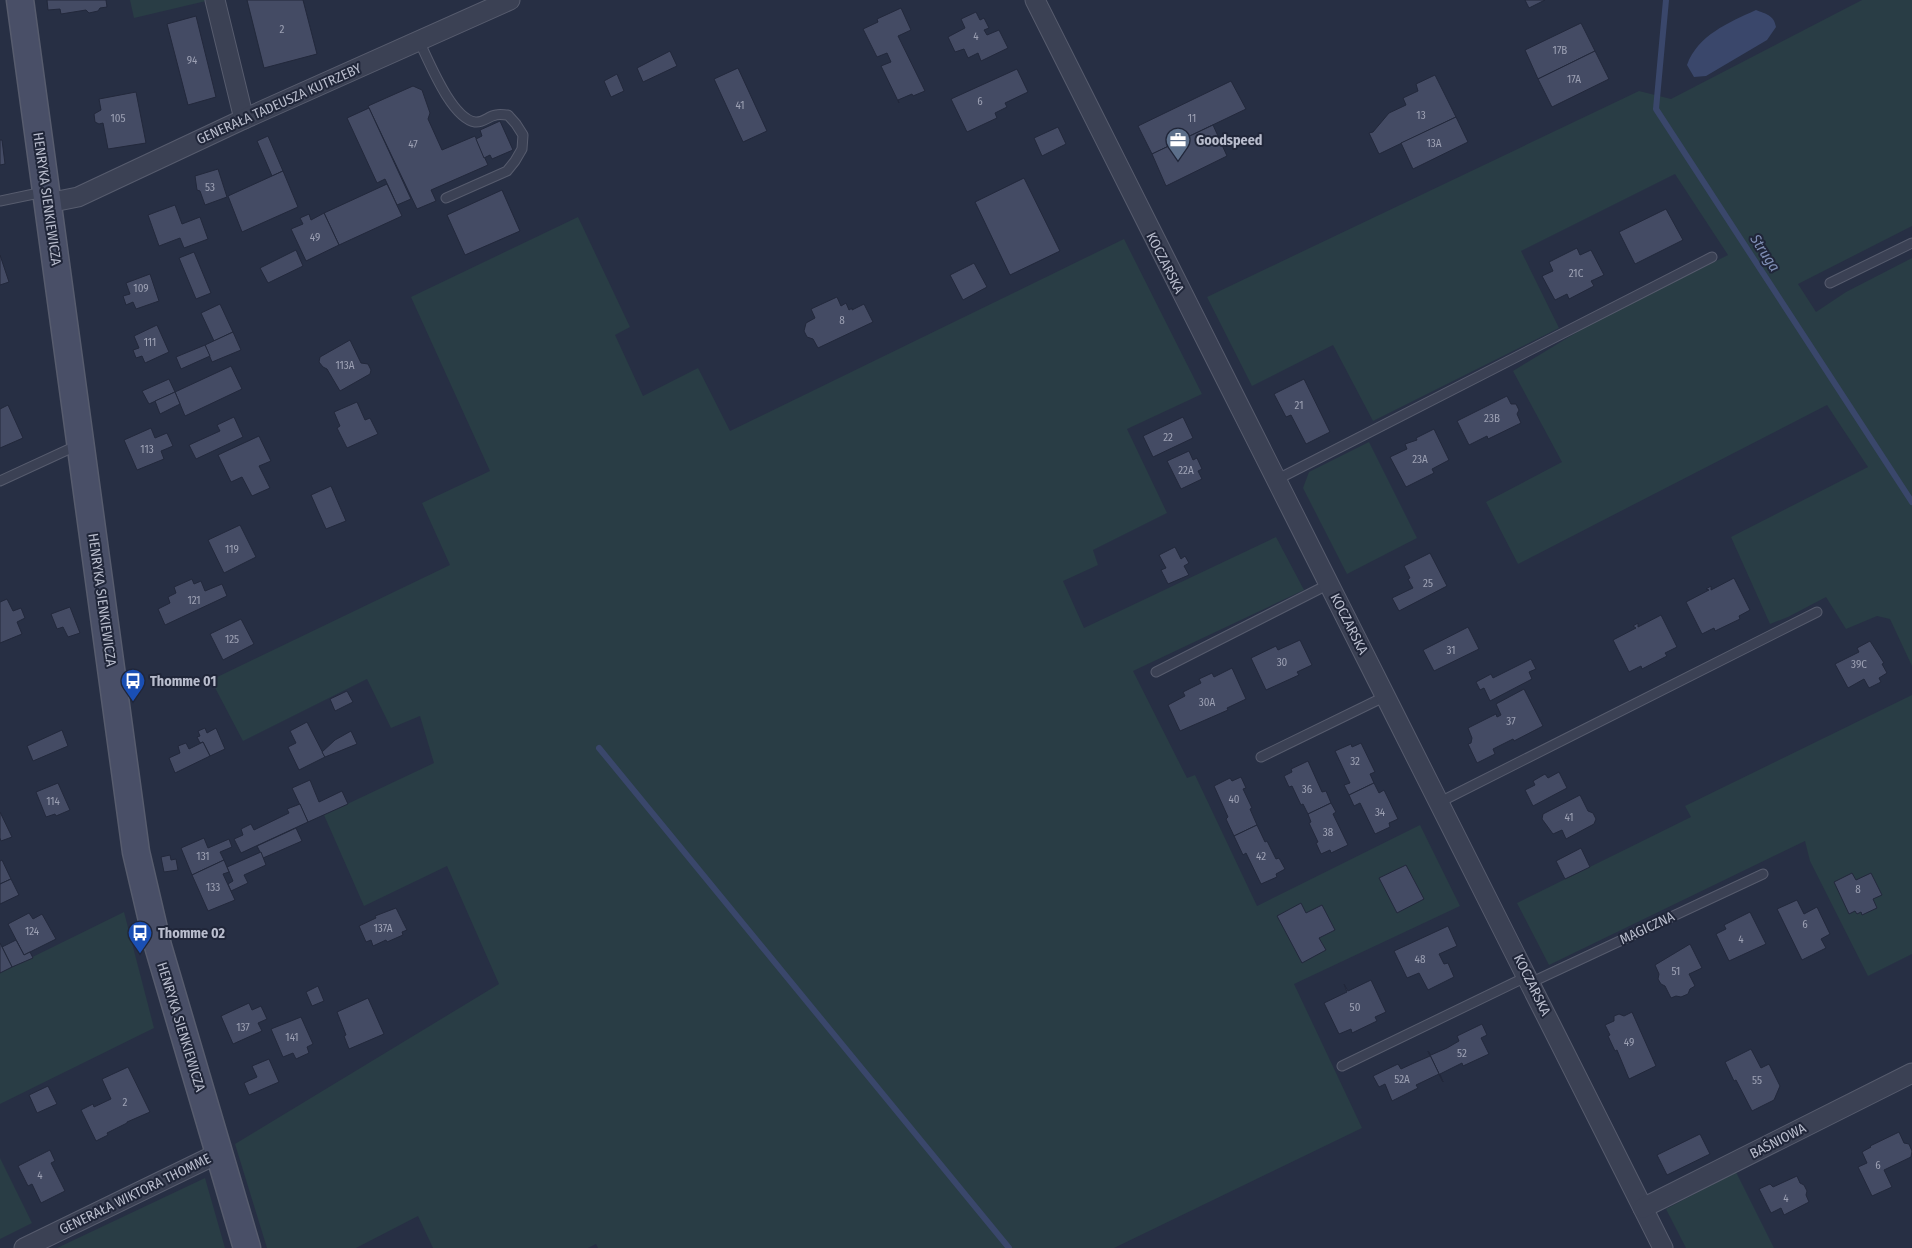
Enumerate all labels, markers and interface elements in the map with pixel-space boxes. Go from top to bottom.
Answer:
house number: 2 [280,23,285,36]
house number: 4 [973,30,979,43]
house number: 17B [1553,44,1567,57]
house number: 94 [187,54,198,67]
street label: GENERAŁA TADEUSZA KUTRZEBY [194,60,364,148]
house number: 17A [1567,73,1581,86]
house number: 6 [977,95,983,108]
house number: 41 [735,99,745,112]
house number: 13 [1416,109,1426,122]
house number: 105 [110,112,126,125]
house number: 11 [1188,112,1196,125]
office icon: Goodspeed [1165,127,1191,161]
street label: HENRYKA SIENKIEWICZA [29,131,65,267]
place label: Goodspeed [1196,132,1262,149]
house number: 13A [1426,137,1442,150]
house number: 47 [408,138,418,151]
house number: 53 [205,181,215,194]
street label: KOCZARSKA [1142,230,1188,297]
water label: Struga [1746,230,1784,275]
house number: 49 [310,231,320,244]
house number: 21C [1569,267,1584,280]
house number: 109 [133,282,149,295]
house number: 8 [839,314,845,327]
house number: 111 [144,336,156,349]
house number: 113A [335,359,355,372]
house number: 21 [1295,399,1303,412]
house number: 23B [1484,412,1500,425]
house number: 22 [1163,431,1173,444]
house number: 113 [140,443,154,456]
house number: 23A [1412,453,1428,466]
house number: 22A [1178,464,1194,477]
street label: HENRYKA SIENKIEWICZA [84,532,120,668]
house number: 119 [225,543,239,556]
house number: 25 [1423,577,1433,590]
street label: KOCZARSKA [1326,591,1372,658]
house number: 121 [187,594,201,607]
house number: 125 [225,633,239,646]
house number: 31 [1447,644,1456,657]
house number: 30 [1277,656,1288,669]
house number: 39C [1851,658,1867,671]
bus stop icon: Thomme 01 [120,668,146,702]
place label: Thomme 01 [150,673,216,690]
house number: 30A [1199,696,1215,709]
house number: 37 [1506,715,1516,728]
house number: 32 [1350,755,1360,768]
house number: 36 [1302,783,1313,796]
house number: 40 [1228,793,1240,806]
house number: 114 [46,795,61,808]
house number: 34 [1375,806,1386,819]
house number: 41 [1564,811,1574,824]
house number: 38 [1323,826,1334,839]
house number: 131 [196,850,210,863]
house number: 42 [1256,850,1266,863]
house number: 133 [206,881,220,894]
house number: 8 [1855,883,1861,896]
street label: MAGICZNA [1617,908,1678,948]
house number: 6 [1802,918,1808,931]
bus stop icon: Thomme 02 [127,920,153,954]
house number: 137A [373,922,393,935]
house number: 124 [25,925,40,938]
place label: Thomme 02 [158,925,226,942]
house number: 4 [1738,933,1744,946]
street label: KOCZARSKA [1510,952,1554,1019]
house number: 48 [1415,953,1426,966]
street label: HENRYKA SIENKIEWICZA [153,960,209,1094]
house number: 51 [1672,965,1680,978]
house number: 50 [1350,1001,1361,1014]
house number: 137 [236,1021,250,1034]
house number: 141 [285,1031,299,1044]
house number: 49 [1624,1036,1634,1049]
house number: 52 [1457,1047,1467,1060]
house number: 52A [1394,1073,1410,1086]
house number: 55 [1752,1074,1762,1087]
house number: 2 [123,1096,128,1109]
street label: BAŚNIOWA [1747,1118,1809,1162]
street label: GENERAŁA WIKTORA THOMME [56,1150,214,1238]
house number: 6 [1875,1159,1881,1172]
house number: 4 [37,1169,43,1182]
house number: 4 [1783,1192,1789,1205]

